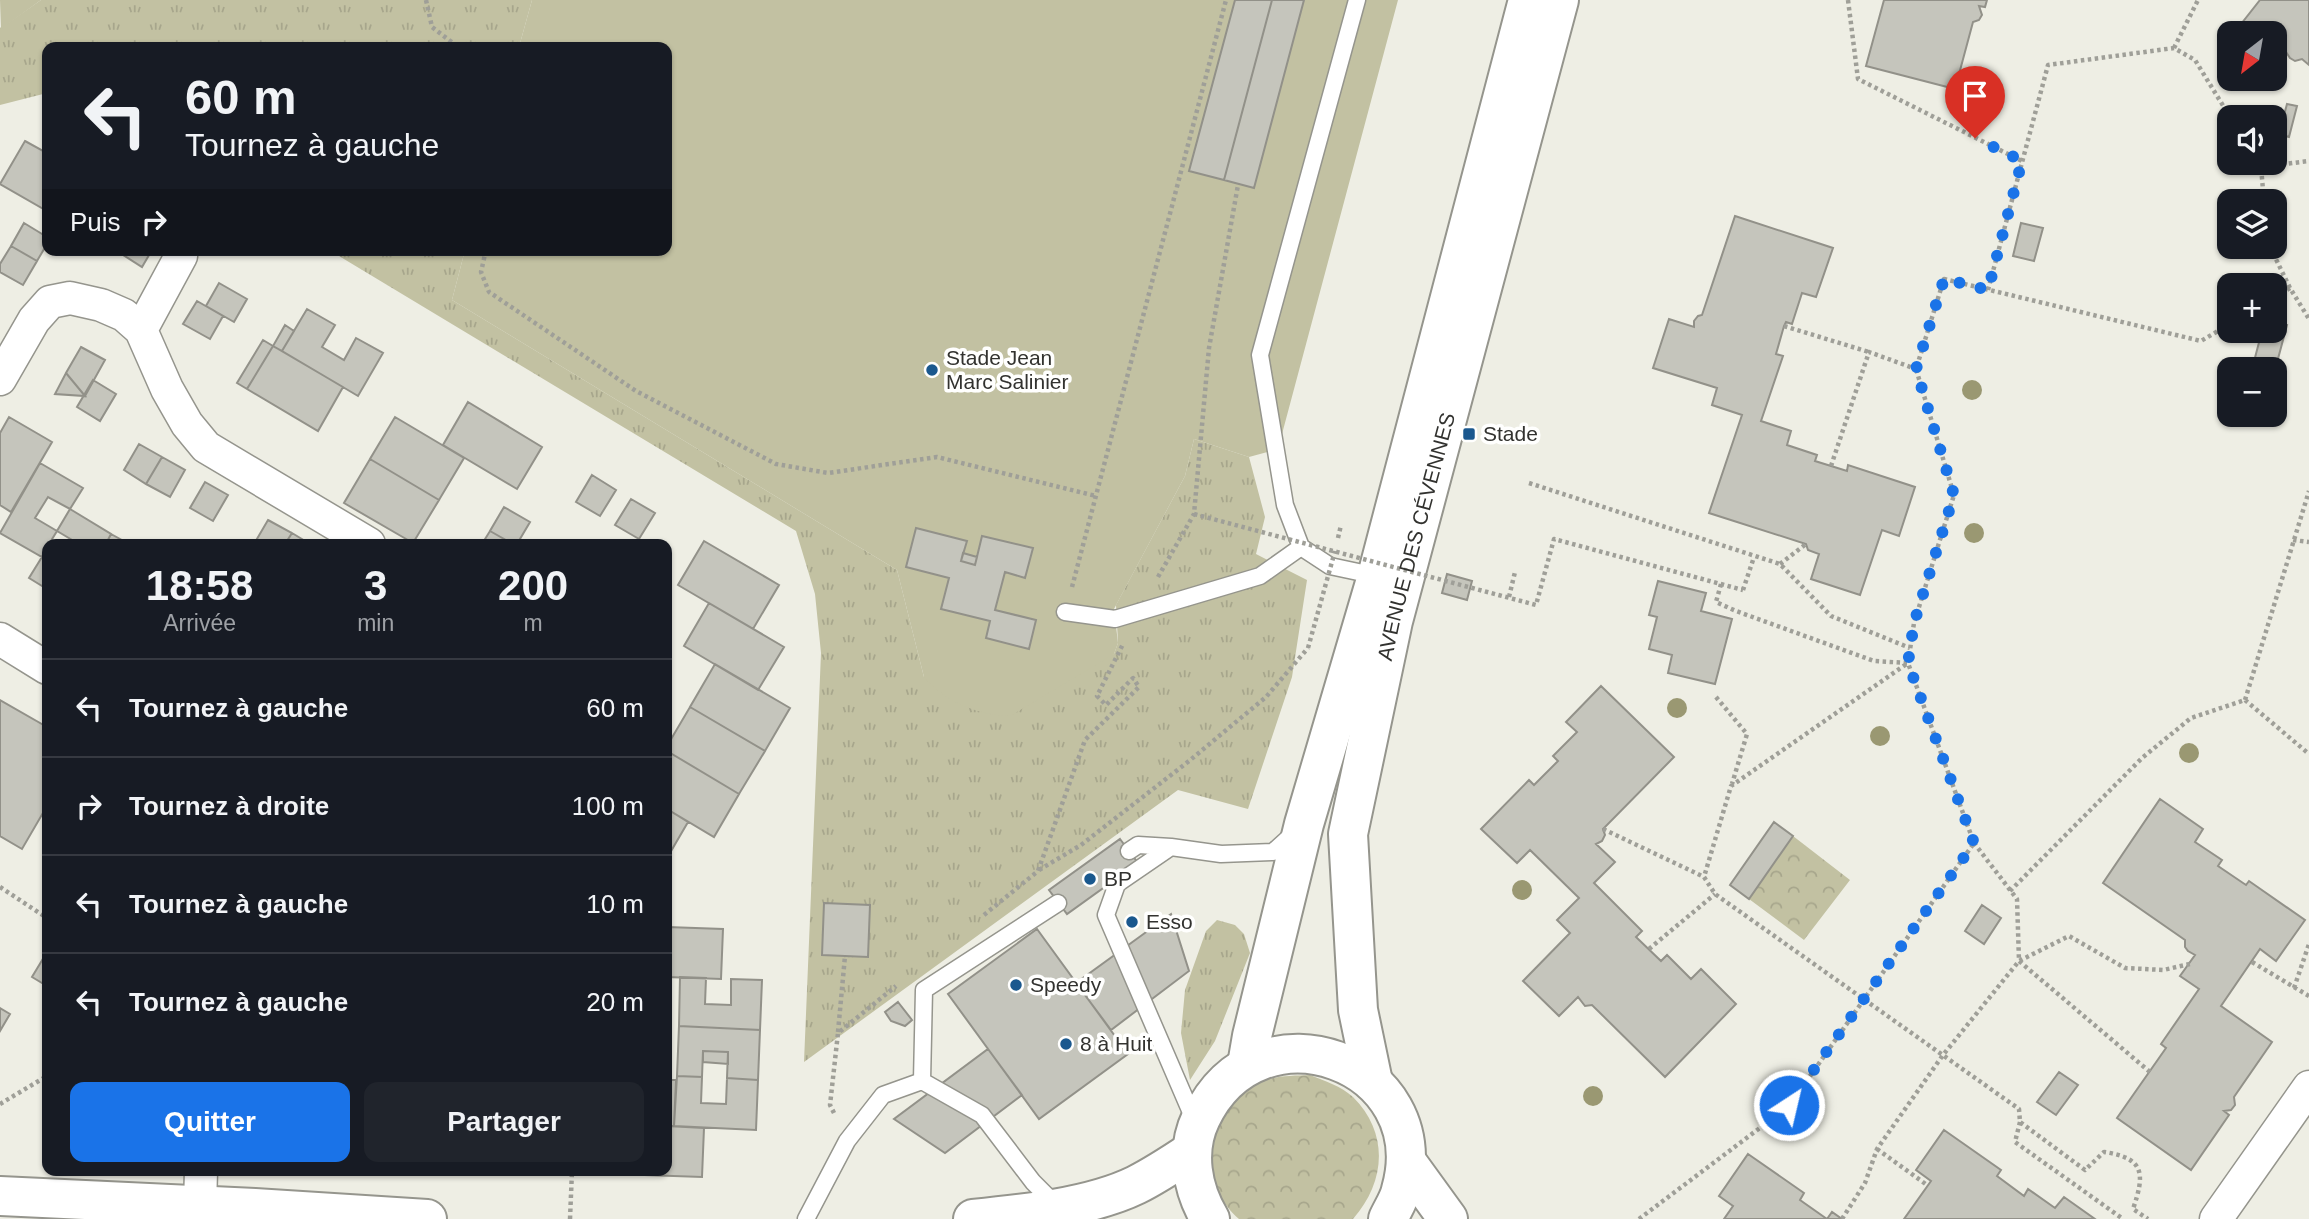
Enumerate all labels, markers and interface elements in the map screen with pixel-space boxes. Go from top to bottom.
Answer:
north arrow [2217,21,2287,91]
map controls [2217,21,2287,427]
pin [1945,66,2005,138]
icon: left [70,70,161,161]
text: 60 m [185,70,297,124]
icon: arrive [1956,77,1994,115]
button: sound [2217,105,2287,175]
text: Tournez à gauche [185,127,439,163]
button: layers [2217,189,2287,259]
icon: right [135,203,173,241]
text: Puis [70,207,121,237]
button: + [2217,273,2287,343]
place label: Stade Jean Marc Salinier [946,346,1069,393]
button: − [2217,357,2287,427]
marker: Stade Jean Marc Salinier [924,362,940,378]
street label: AVENUE DES CÉVENNES [1373,410,1459,663]
place label: Stade [1483,422,1538,445]
marker: Stade [1461,426,1477,442]
text: 18:58 [146,562,253,609]
text: 3 [364,562,387,609]
text: 200 [498,562,568,609]
text: Arrivée [163,610,236,636]
text: min [357,610,394,636]
text: m [524,610,543,636]
icon: left [70,689,108,727]
text: Tournez à gauche [129,693,348,723]
text: 60 m [586,693,644,723]
icon: right [70,787,108,825]
text: Tournez à droite [129,791,329,821]
text: 100 m [572,791,644,821]
place label: BP [1104,867,1132,890]
marker: BP [1082,871,1098,887]
icon: left [70,885,108,923]
text: Tournez à gauche [129,889,348,919]
text: 10 m [586,889,644,919]
place label: Esso [1146,910,1193,933]
marker: Esso [1124,914,1140,930]
place label: Speedy [1030,973,1102,996]
marker: Speedy [1008,977,1024,993]
icon: left [70,983,108,1021]
text: Tournez à gauche [129,987,348,1017]
text: 20 m [586,987,644,1017]
place label: 8 à Huit [1080,1032,1153,1055]
marker: 8 à Huit [1058,1036,1074,1052]
position arrow [1752,1068,1826,1142]
button: Quitter [70,1082,350,1162]
button: Partager [364,1082,644,1162]

